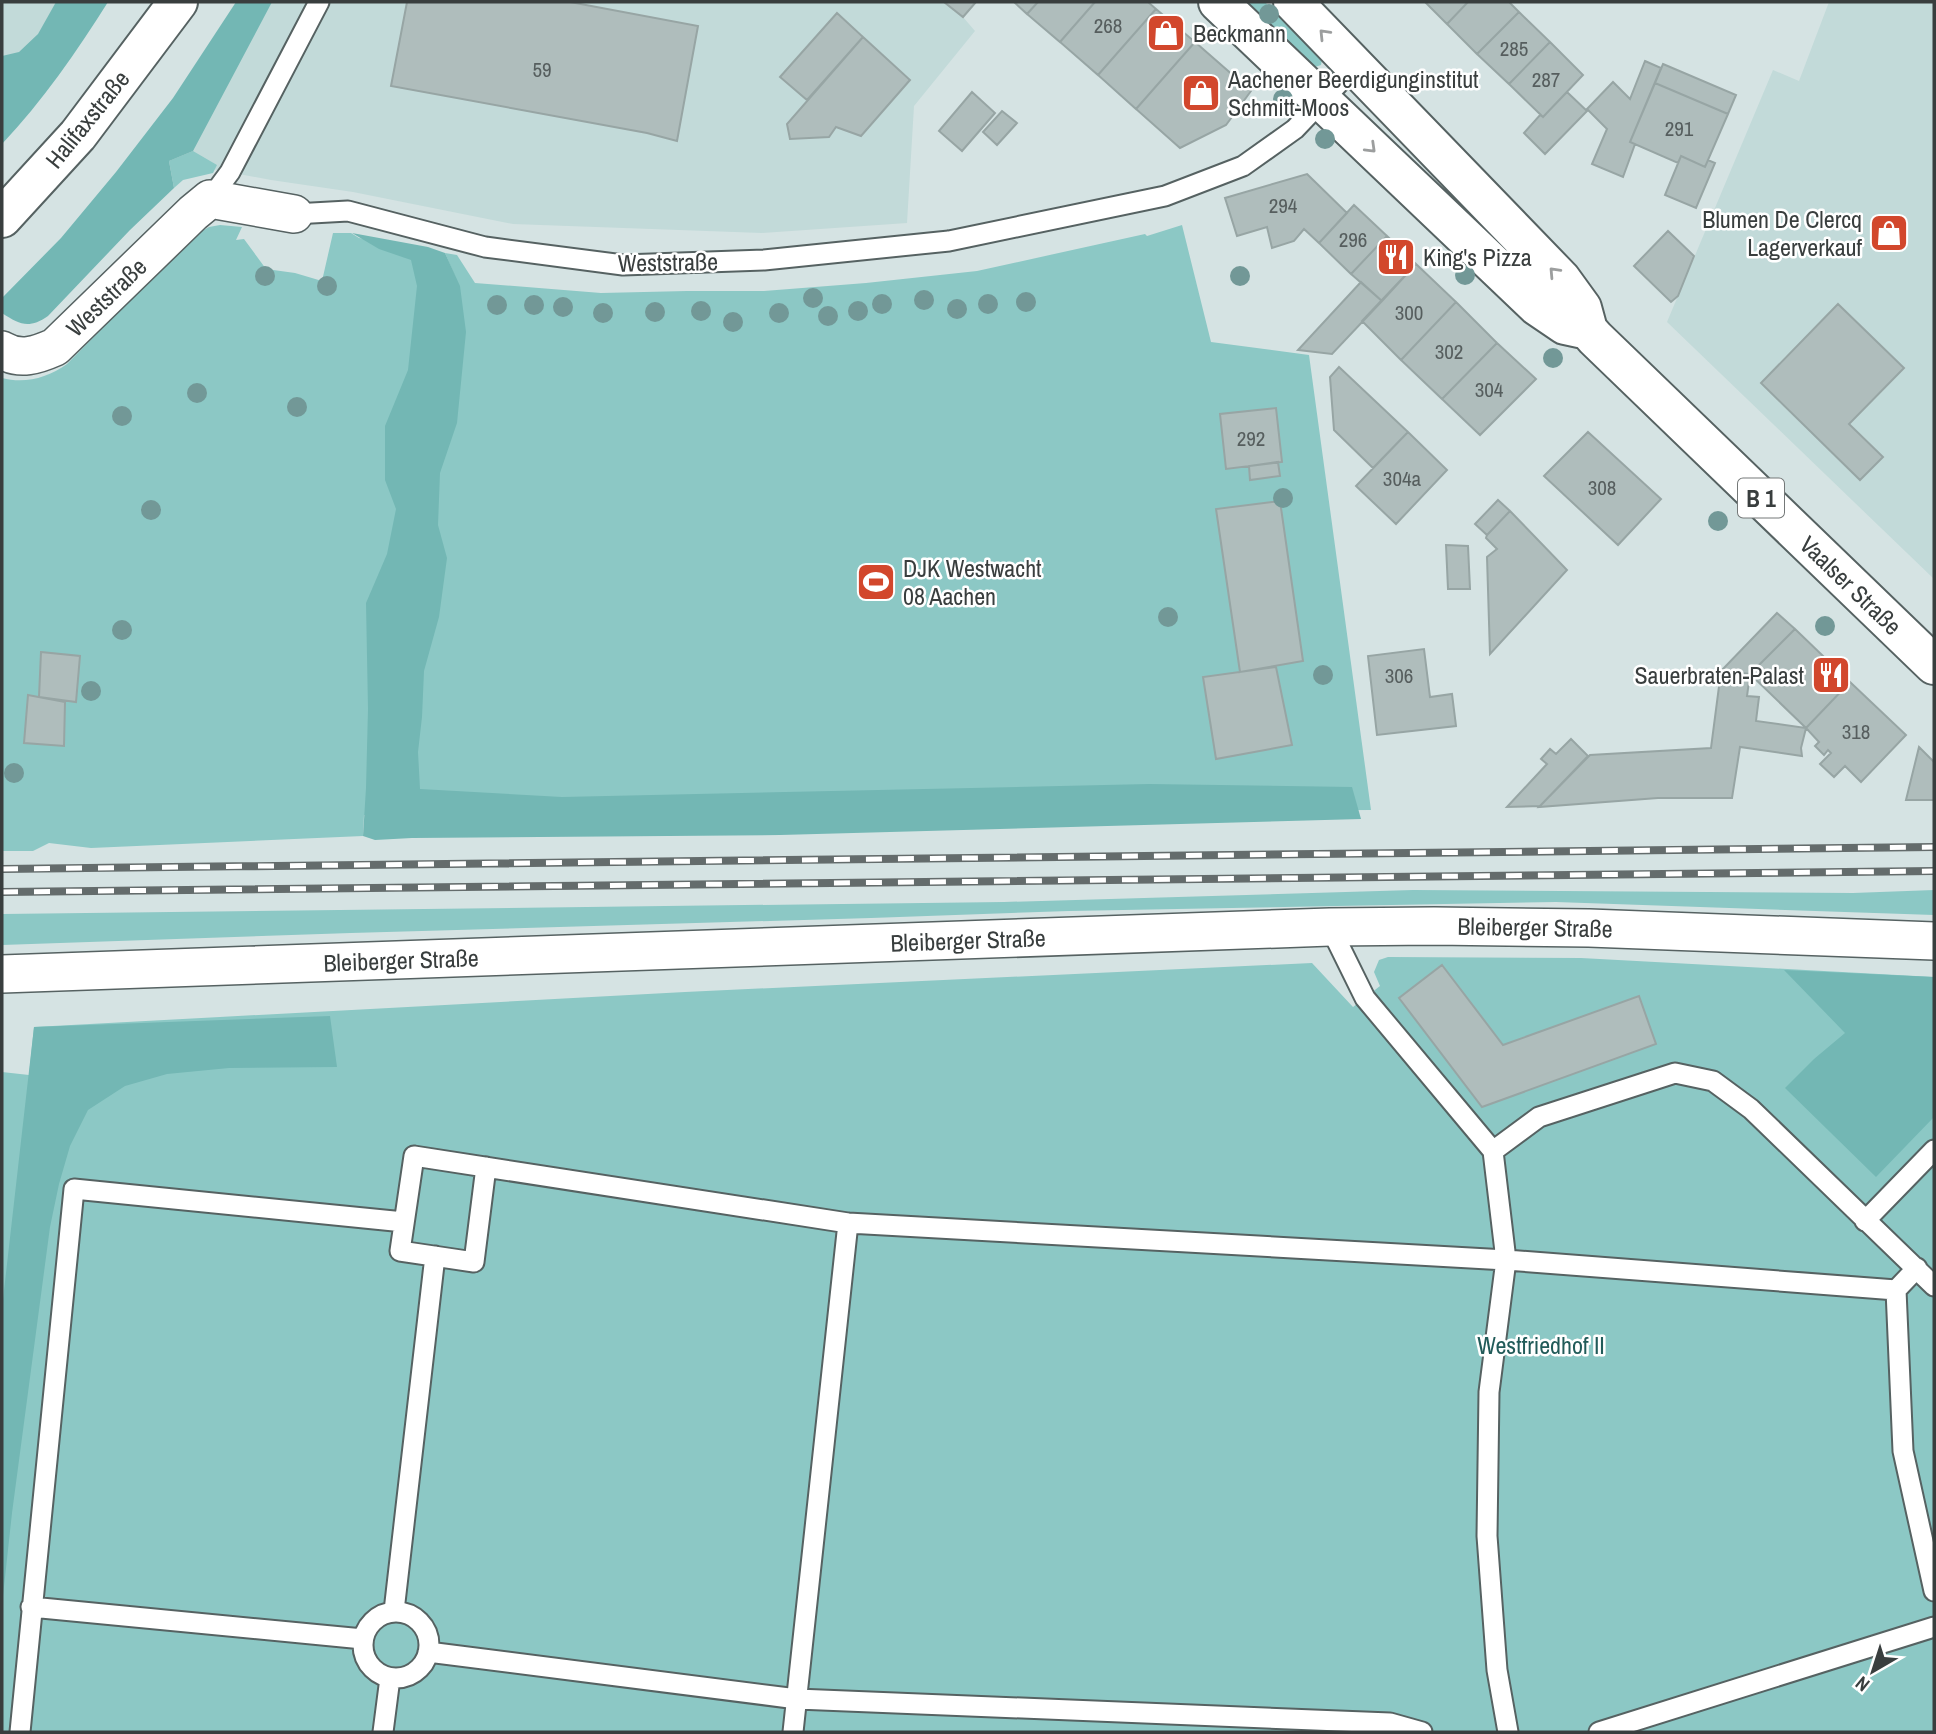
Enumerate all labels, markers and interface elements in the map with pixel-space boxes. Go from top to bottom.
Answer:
house number: 268 [1094,11,1122,40]
shop icon: Beckmann [1145,12,1187,54]
place label: Beckmann [1193,17,1286,49]
one-way arrow [1319,29,1332,42]
house number: 285 [1500,34,1528,63]
house number: 59 [532,55,552,84]
street label: Halifaxstraße [38,63,136,175]
place label: Aachener Beerdigunginstitut Schmitt-Moos [1227,63,1479,123]
house number: 287 [1532,65,1560,94]
shop icon: Aachener Beerdigunginstitut Schmitt-Moos [1180,72,1222,114]
house number: 291 [1665,114,1694,143]
one-way arrow [1363,140,1376,152]
house number: 294 [1269,191,1298,220]
place label: Blumen De Clercq Lagerverkauf [1702,203,1863,263]
shop icon: Blumen De Clercq Lagerverkauf [1868,212,1910,254]
house number: 296 [1339,225,1367,254]
restaurant icon: King's Pizza [1375,236,1417,278]
place label: King's Pizza [1423,241,1532,273]
street label: Weststraße [618,245,718,279]
street label: Weststraße [59,251,153,343]
one-way arrow [1549,267,1562,280]
house number: 300 [1395,298,1423,327]
house number: 302 [1435,337,1463,366]
house number: 304 [1475,375,1504,404]
house number: 292 [1237,424,1265,453]
house number: 304a [1383,464,1422,493]
house number: 308 [1588,473,1616,502]
road number: B 1 [1738,478,1784,518]
street label: Vaalser Straße [1793,528,1909,642]
place label: DJK Westwacht 08 Aachen [903,552,1042,612]
sports icon: DJK Westwacht 08 Aachen [855,561,897,603]
restaurant icon: Sauerbraten-Palast [1810,654,1852,696]
place label: Sauerbraten-Palast [1634,659,1805,691]
house number: 306 [1385,661,1413,690]
house number: 318 [1842,717,1870,746]
street label: Bleiberger Straße [1457,910,1613,944]
street label: Bleiberger Straße [890,921,1046,959]
street label: Bleiberger Straße [323,941,479,979]
park label: Westfriedhof II [1477,1329,1605,1361]
north arrow [1838,1636,1908,1706]
text: N [1850,1671,1875,1698]

